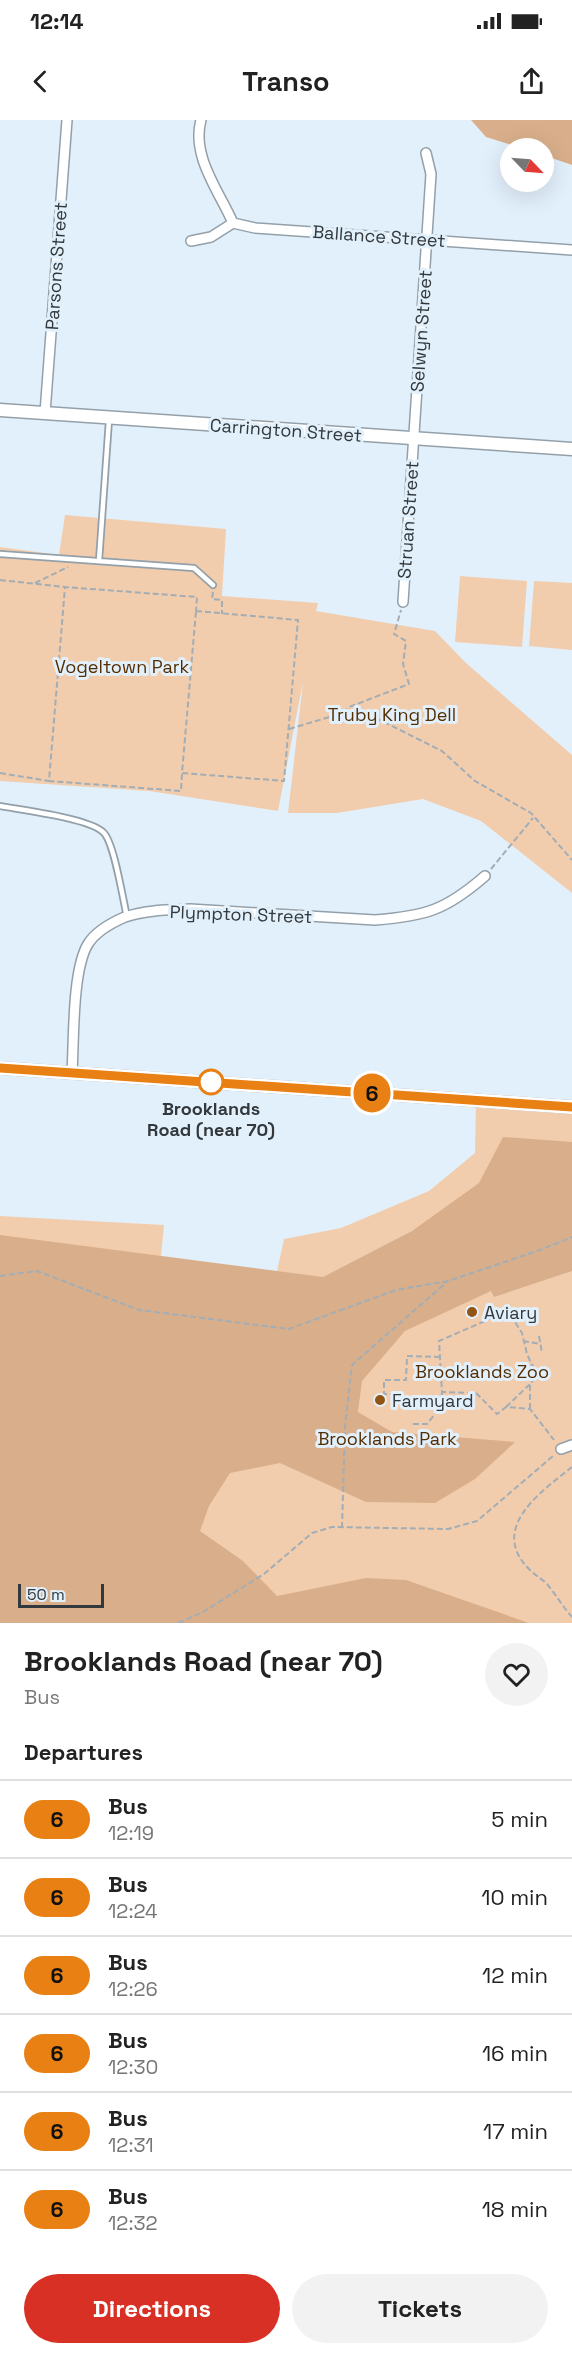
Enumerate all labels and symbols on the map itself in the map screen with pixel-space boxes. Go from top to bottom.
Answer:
north arrow [500,138,554,192]
street label: Parsons Street [40,201,72,331]
street label: Ballance Street [312,220,446,252]
street label: Selwyn Street [405,269,437,393]
street label: Carrington Street [209,413,363,447]
street label: Struan Street [392,460,424,580]
park label: Vogeltown Park [55,655,190,678]
park label: Truby King Dell [328,703,456,726]
street label: Plympton Street [169,900,313,928]
marker: Brooklands Road (near 70) [198,1069,224,1095]
line badge: 6 [352,1074,392,1112]
place label: Brooklands Road (near 70) [147,1097,275,1141]
place label: Aviary [484,1301,537,1324]
marker: Aviary [465,1305,479,1319]
park label: Brooklands Zoo [415,1360,549,1383]
place label: Farmyard [392,1389,473,1412]
marker: Farmyard [373,1393,387,1407]
park label: Brooklands Park [317,1427,457,1450]
scale bar [18,1581,104,1608]

